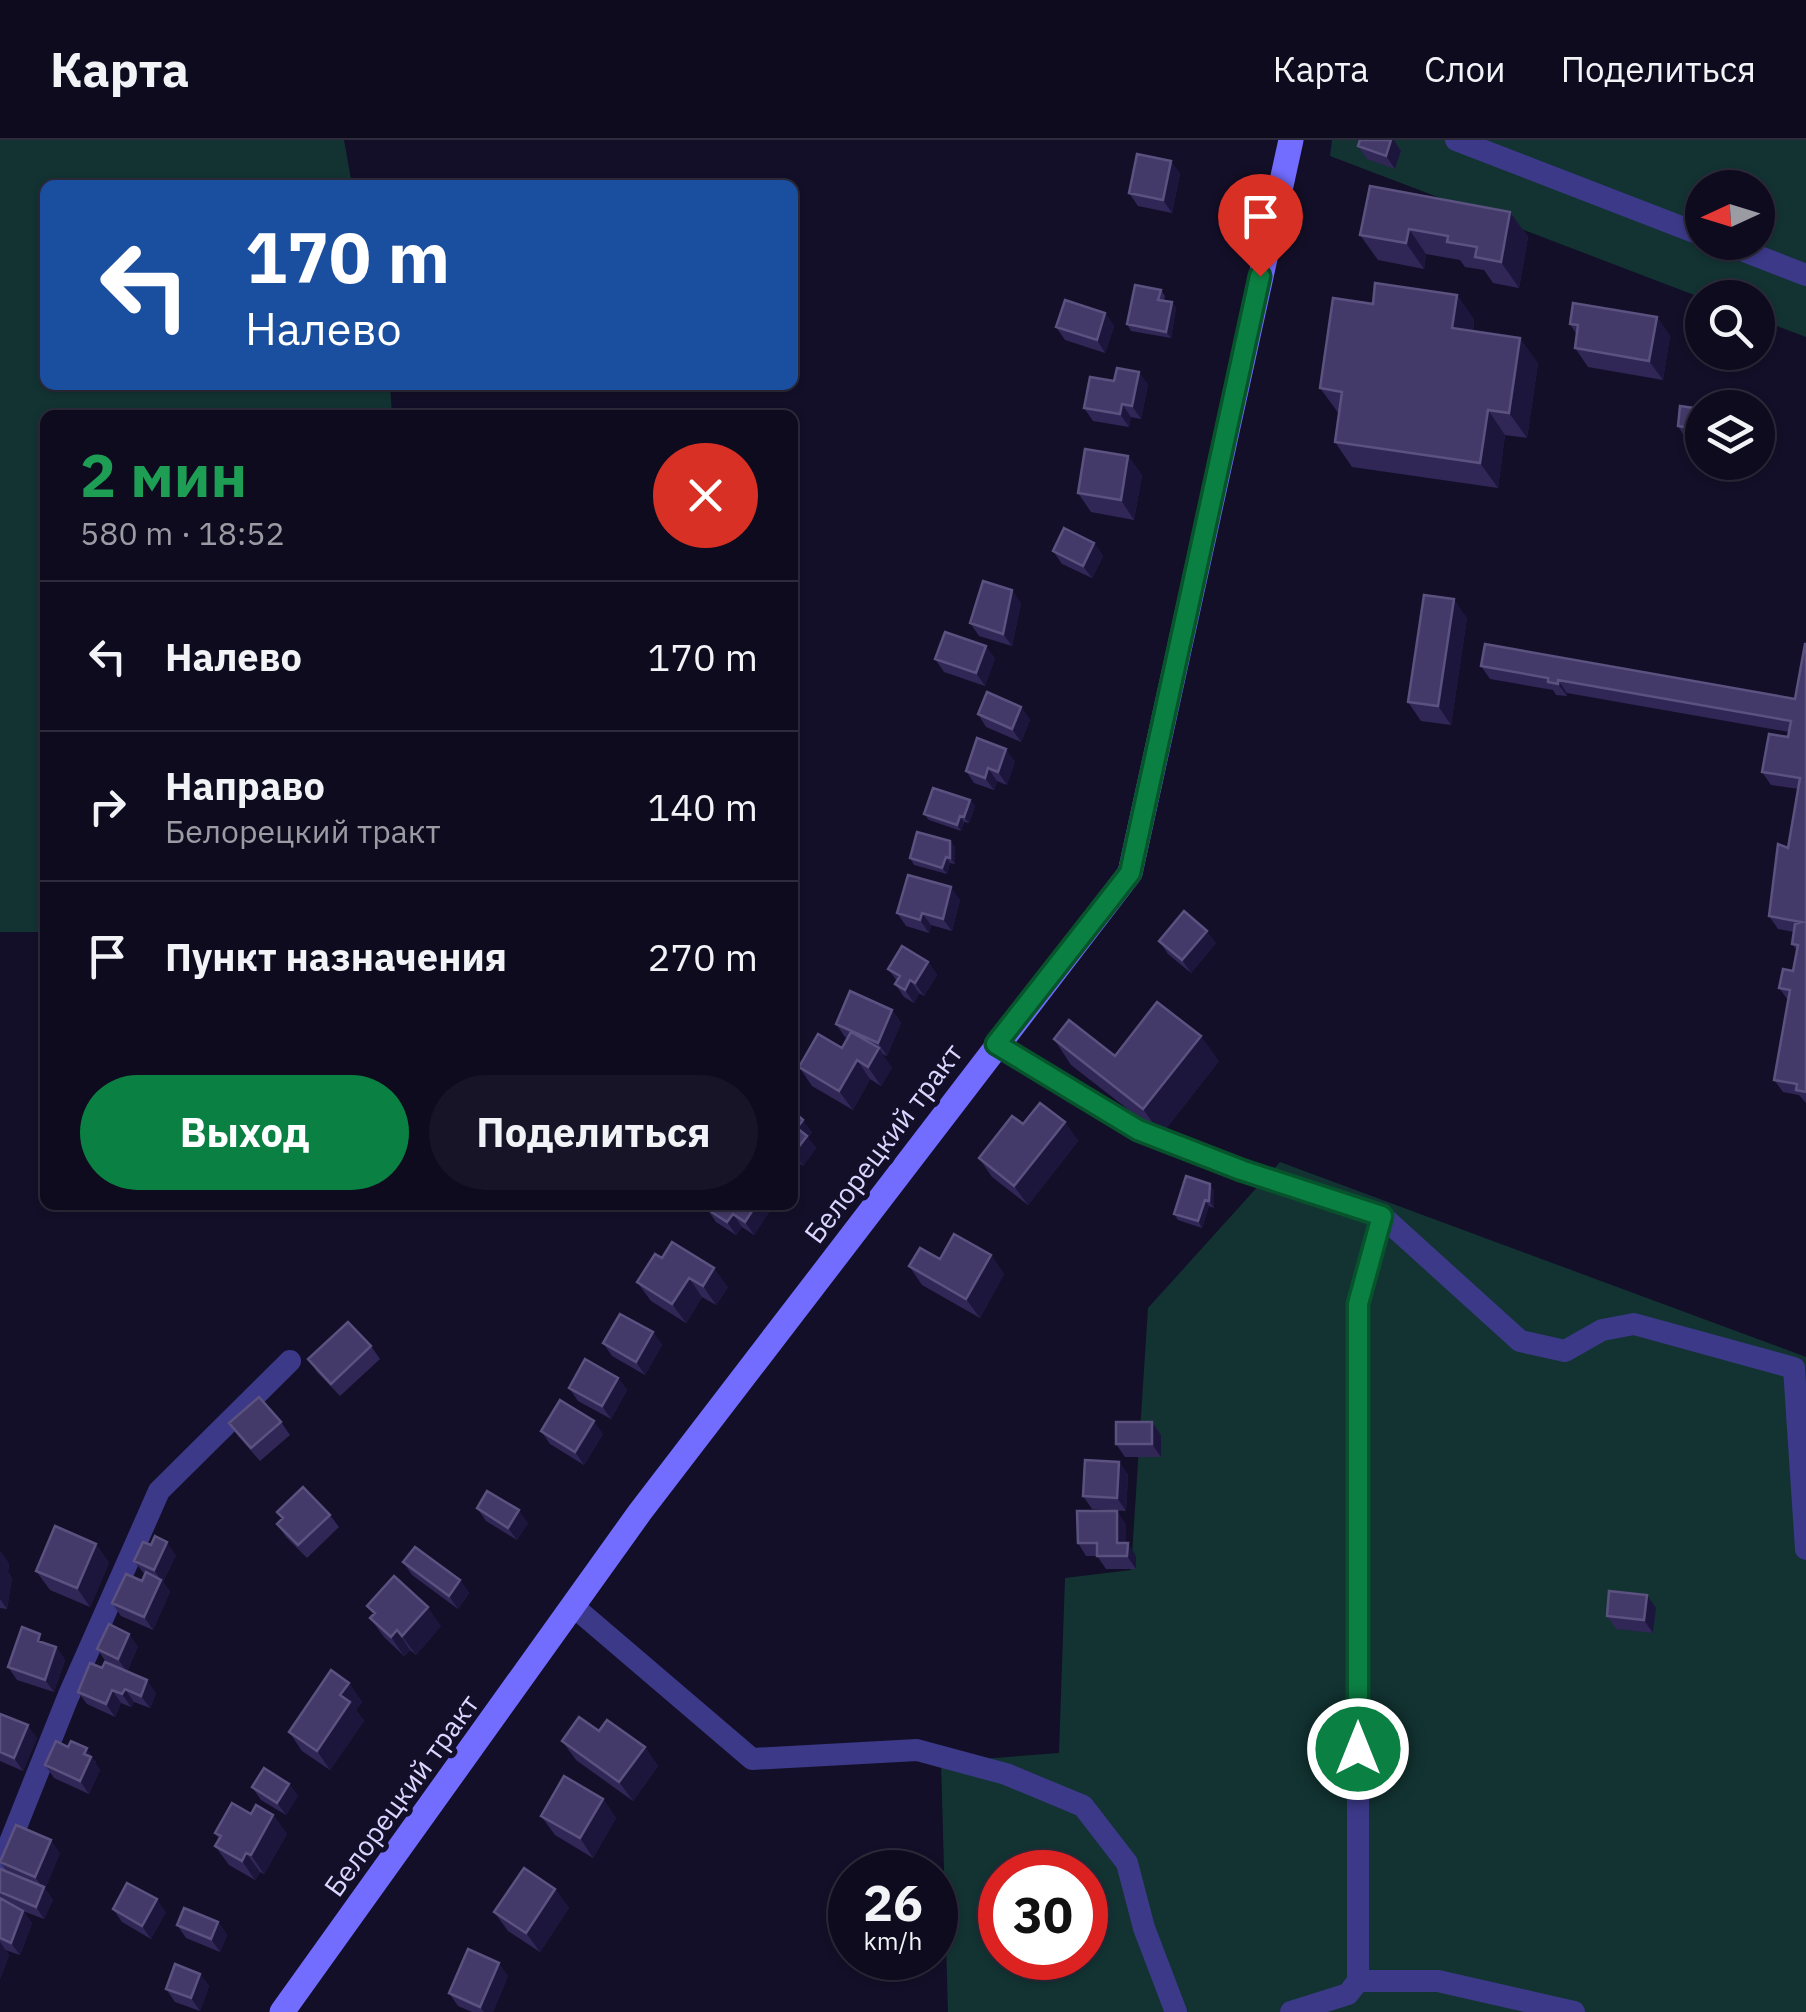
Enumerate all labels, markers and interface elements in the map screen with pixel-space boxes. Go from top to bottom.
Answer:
text: Карта [50,38,189,100]
text: Карта [1273,46,1369,92]
text: Слои [1424,46,1506,92]
text: Поделиться [1561,46,1756,92]
north arrow [1685,170,1775,260]
map controls [1685,170,1775,480]
pin [1218,174,1303,277]
icon: arrive [1233,189,1288,244]
text: 170 m [245,211,450,302]
icon: left [80,220,210,350]
button: search [1685,280,1775,370]
text: Налево [245,299,402,357]
button: layers [1685,390,1775,480]
text: 2 мин [80,435,247,514]
button: close [653,443,758,548]
text: 580 m · 18:52 [80,512,285,554]
icon: left [80,629,135,684]
text: Налево [165,632,302,681]
text: 170 m [647,632,758,681]
text: Направо [165,761,325,810]
icon: right [80,779,135,834]
text: 140 m [647,782,758,831]
text: Белорецкий тракт [165,810,441,852]
icon: arrive [80,929,135,984]
text: Пункт назначения [165,932,507,981]
text: 270 m [647,932,758,981]
street label: Белорецкий тракт [796,1036,970,1250]
button: Выход [80,1075,409,1190]
button: Поделиться [429,1075,758,1190]
street label: Белорецкий тракт [315,1687,487,1903]
position arrow [1306,1697,1410,1801]
speed limit sign: 30 [978,1850,1108,1980]
text: 26 [863,1870,923,1935]
text: km/h [864,1924,922,1957]

